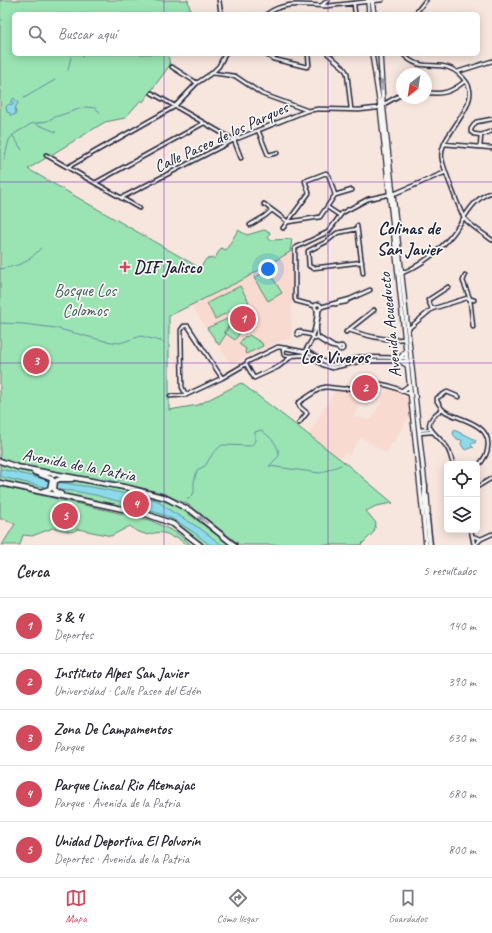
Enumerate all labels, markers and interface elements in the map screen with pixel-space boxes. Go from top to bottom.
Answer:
search box [12,12,480,56]
icon: search [26,23,48,45]
text: Buscar aquí [58,25,117,44]
north arrow [396,68,432,104]
one-way arrow [379,79,386,91]
street label: Calle Paseo de los Parques [151,96,293,177]
district label: Colinas de San Javier [377,217,444,260]
place label: DIF Jalisco [134,257,203,278]
your location [258,259,278,279]
marker: DIF Jalisco [119,261,131,273]
street label: Avenida Acueducto [374,270,406,379]
park label: Bosque Los Colomos [54,280,118,321]
pin: 1 [230,304,256,334]
pin: 3 [23,346,49,376]
district label: Los Viveros [301,346,371,368]
pin: 2 [352,373,378,403]
street label: Avenida de la Patria [21,444,138,486]
map controls [444,461,480,533]
button: locate [444,461,480,497]
pin: 4 [123,489,149,519]
button: layers [444,497,480,533]
pin: 5 [52,501,78,531]
one-way arrow [198,516,209,525]
text: Cerca [16,561,49,582]
text: 5 resultados [423,563,476,579]
text: 3 & 4 [54,608,83,627]
text: 1 [26,618,32,634]
text: 140 m [448,618,476,634]
text: Deportes [54,627,93,643]
text: Instituto Alpes San Javier [54,664,188,683]
text: 2 [26,674,32,690]
text: 390 m [448,674,476,690]
text: Universidad · Calle Paseo del Edén [54,683,201,699]
text: Zona De Campamentos [54,720,171,739]
text: 3 [26,730,32,746]
text: 630 m [448,730,476,746]
text: Parque [54,739,84,755]
text: Parque Lineal Rio Atemajac [54,776,195,795]
text: 4 [26,786,32,802]
text: 680 m [448,786,476,802]
text: Parque · Avenida de la Patria [54,795,180,811]
text: Unidad Deportiva El Polvorín [54,832,200,851]
text: 5 [26,842,32,858]
text: 800 m [448,842,476,858]
text: Deportes · Avenida de la Patria [54,851,189,867]
tab: Mapa [65,887,87,925]
tab: Cómo llegar [217,887,259,925]
tab: Guardados [388,887,427,925]

